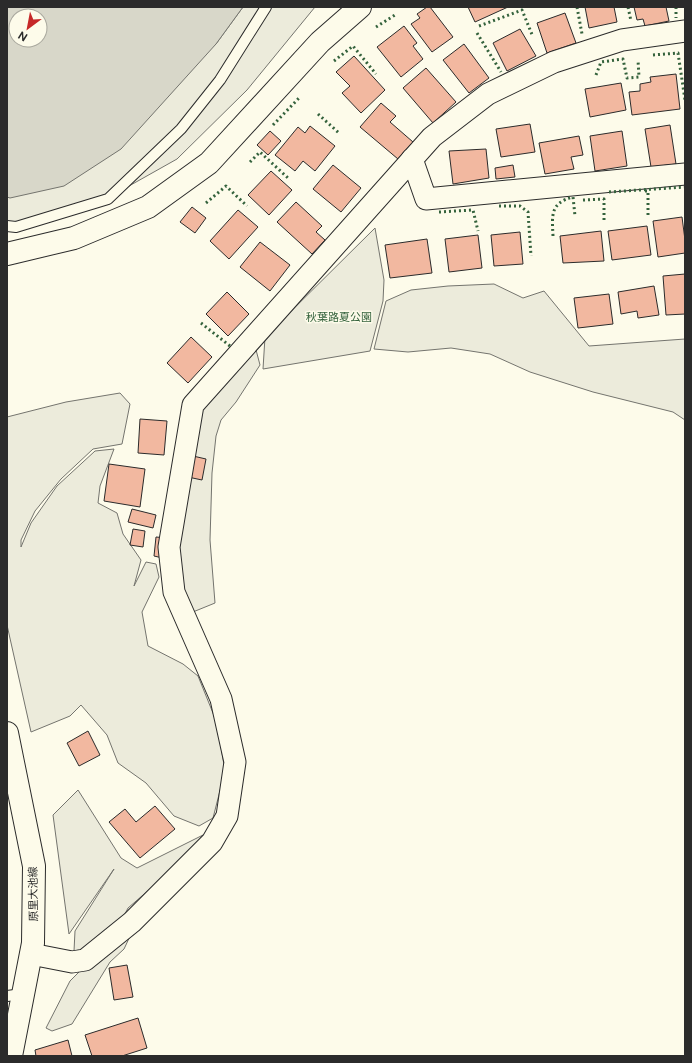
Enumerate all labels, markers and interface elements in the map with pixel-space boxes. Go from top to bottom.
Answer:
north arrow [8,8,48,48]
text: N [16,29,30,44]
park label: 秋葉路夏公園 [306,311,372,323]
street label: 原里大池線 [27,866,39,922]

